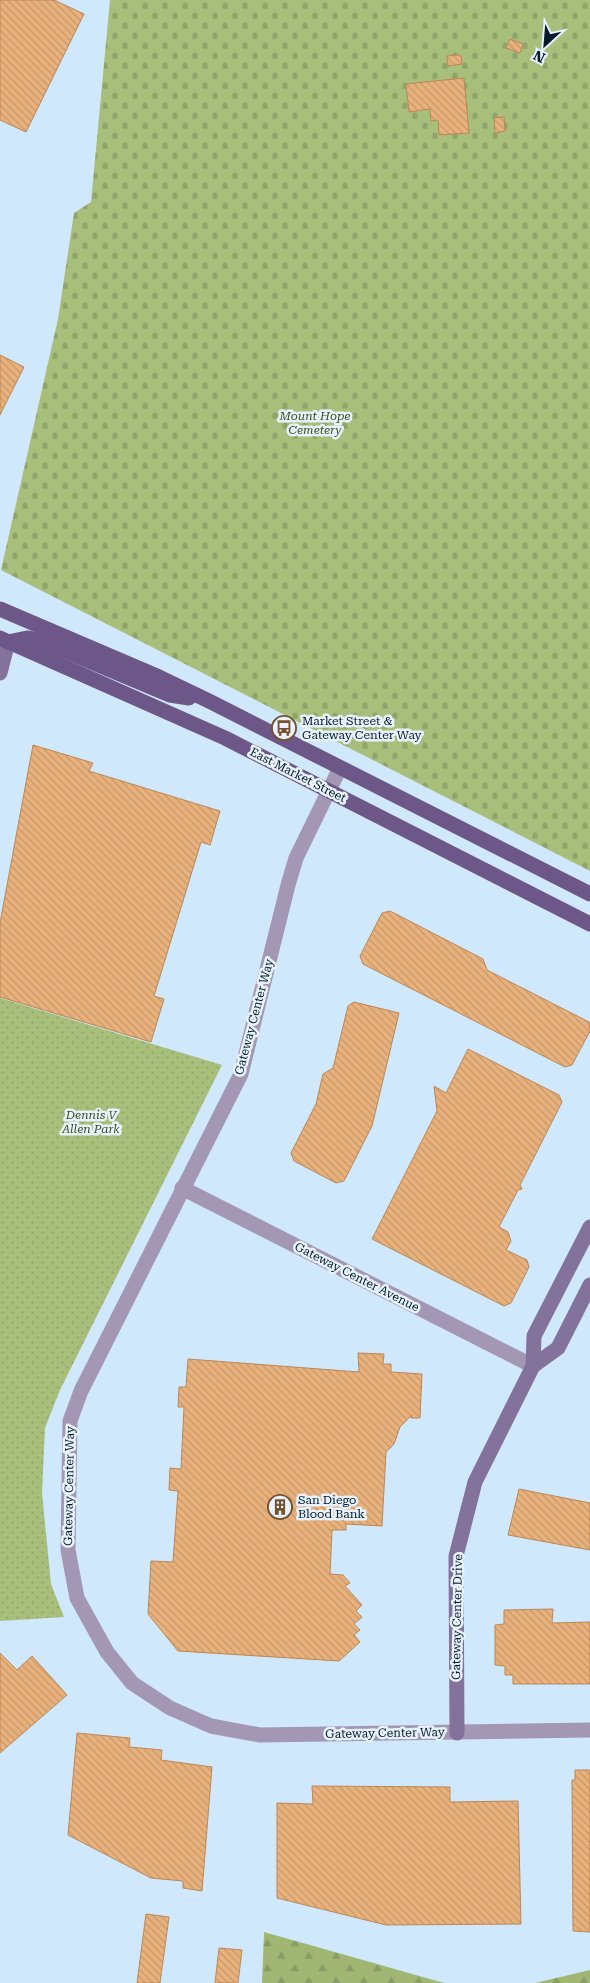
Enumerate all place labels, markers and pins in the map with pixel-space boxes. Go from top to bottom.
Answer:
place label: Market Street & Gateway Center Way [302,714,423,742]
bus stop icon: Market Street & Gateway Center Way [271,715,297,741]
place label: San Diego Blood Bank [298,1493,365,1521]
building icon: San Diego Blood Bank [267,1494,293,1520]

